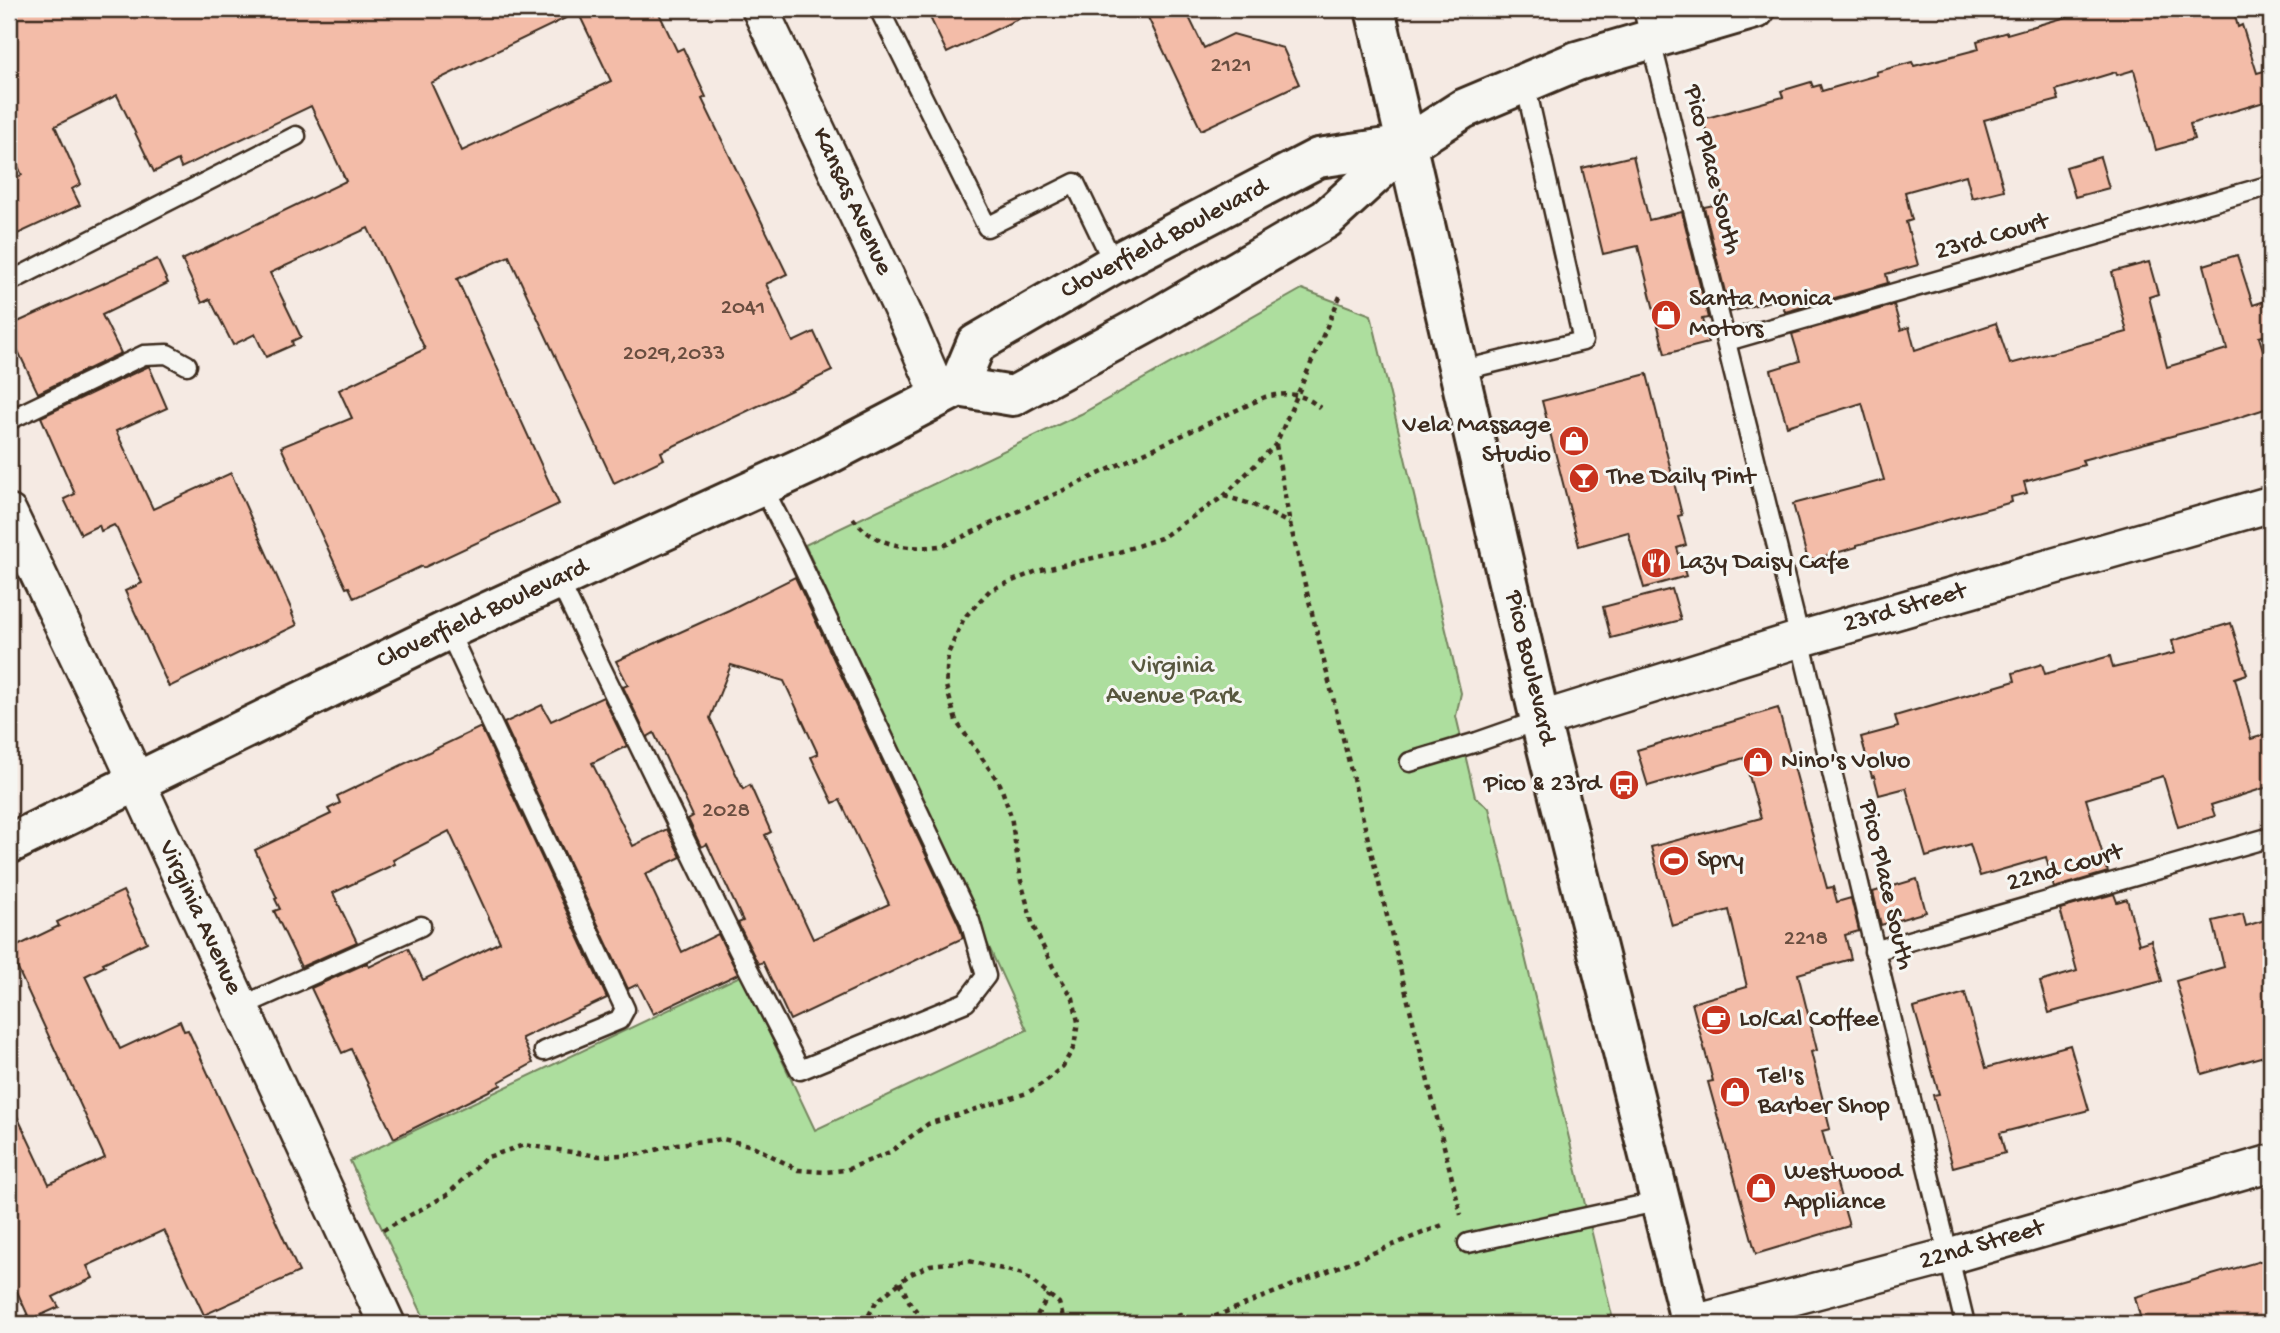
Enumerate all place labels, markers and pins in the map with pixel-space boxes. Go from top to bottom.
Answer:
place label: Santa Monica Motors [1689,285,1833,346]
shop icon: Santa Monica Motors [1649,298,1683,332]
place label: Vela Massage Studio [1402,411,1552,472]
shop icon: Vela Massage Studio [1557,424,1591,458]
bar icon: The Daily Pint [1567,461,1601,495]
place label: The Daily Pint [1605,463,1758,494]
restaurant icon: Lazy Daisy Cafe [1639,546,1673,580]
place label: Lazy Daisy Cafe [1679,548,1849,579]
shop icon: Nino's Volvo [1741,745,1775,779]
place label: Nino's Volvo [1781,747,1910,778]
bus stop icon: Pico & 23rd [1607,768,1641,802]
place label: Pico & 23rd [1483,770,1603,801]
sports icon: Spry [1657,844,1691,878]
place label: Spry [1697,846,1744,877]
cafe icon: Lo/Cal Coffee [1699,1003,1733,1037]
place label: Lo/Cal Coffee [1739,1005,1880,1036]
place label: Tel's Barber Shop [1756,1062,1890,1123]
shop icon: Tel's Barber Shop [1718,1075,1752,1109]
place label: Westwood Appliance [1784,1158,1904,1219]
shop icon: Westwood Appliance [1744,1171,1778,1205]

